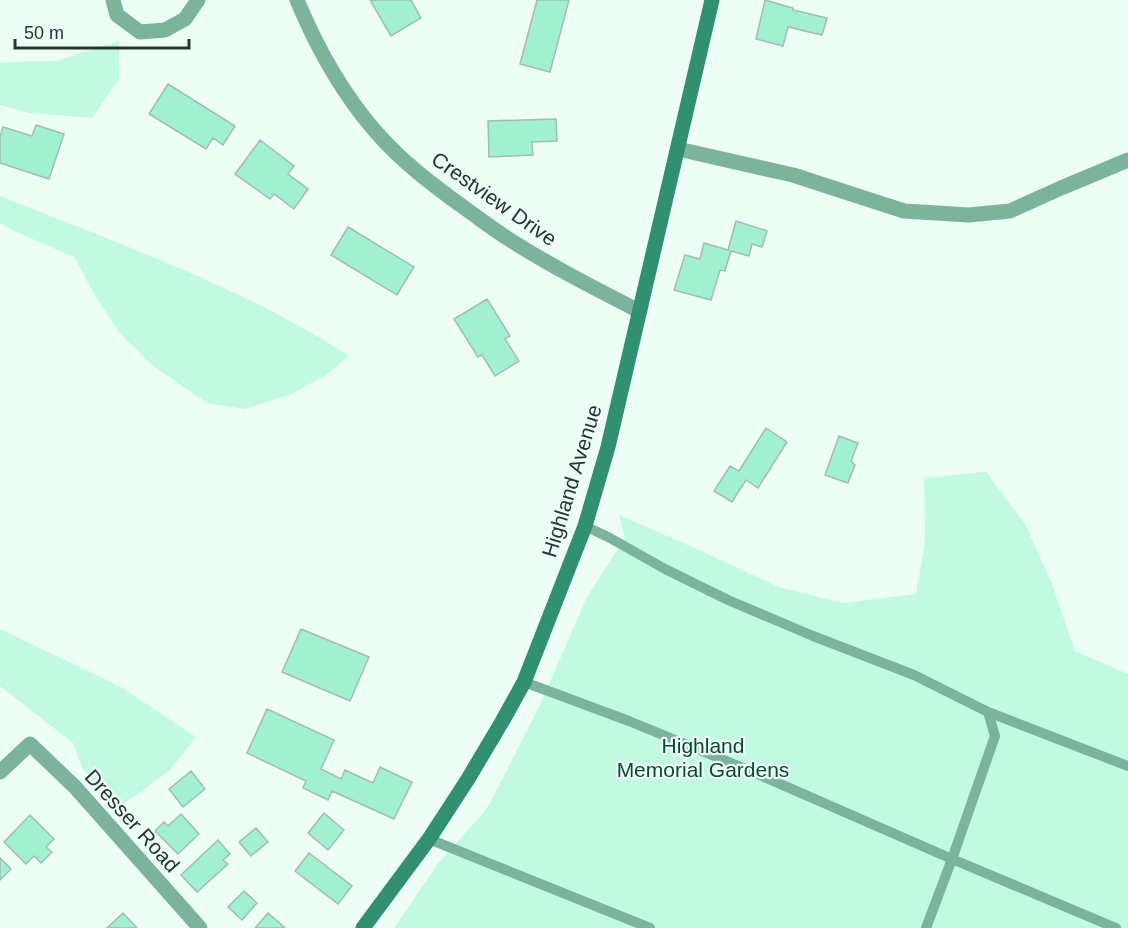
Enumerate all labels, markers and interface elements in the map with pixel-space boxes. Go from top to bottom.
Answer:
scale bar [15,12,189,50]
text: 50 m [24,23,64,43]
street label: Crestview Drive [427,147,561,250]
street label: Highland Avenue [537,402,606,560]
park label: Highland Memorial Gardens [617,734,789,781]
street label: Dresser Road [80,765,184,877]

